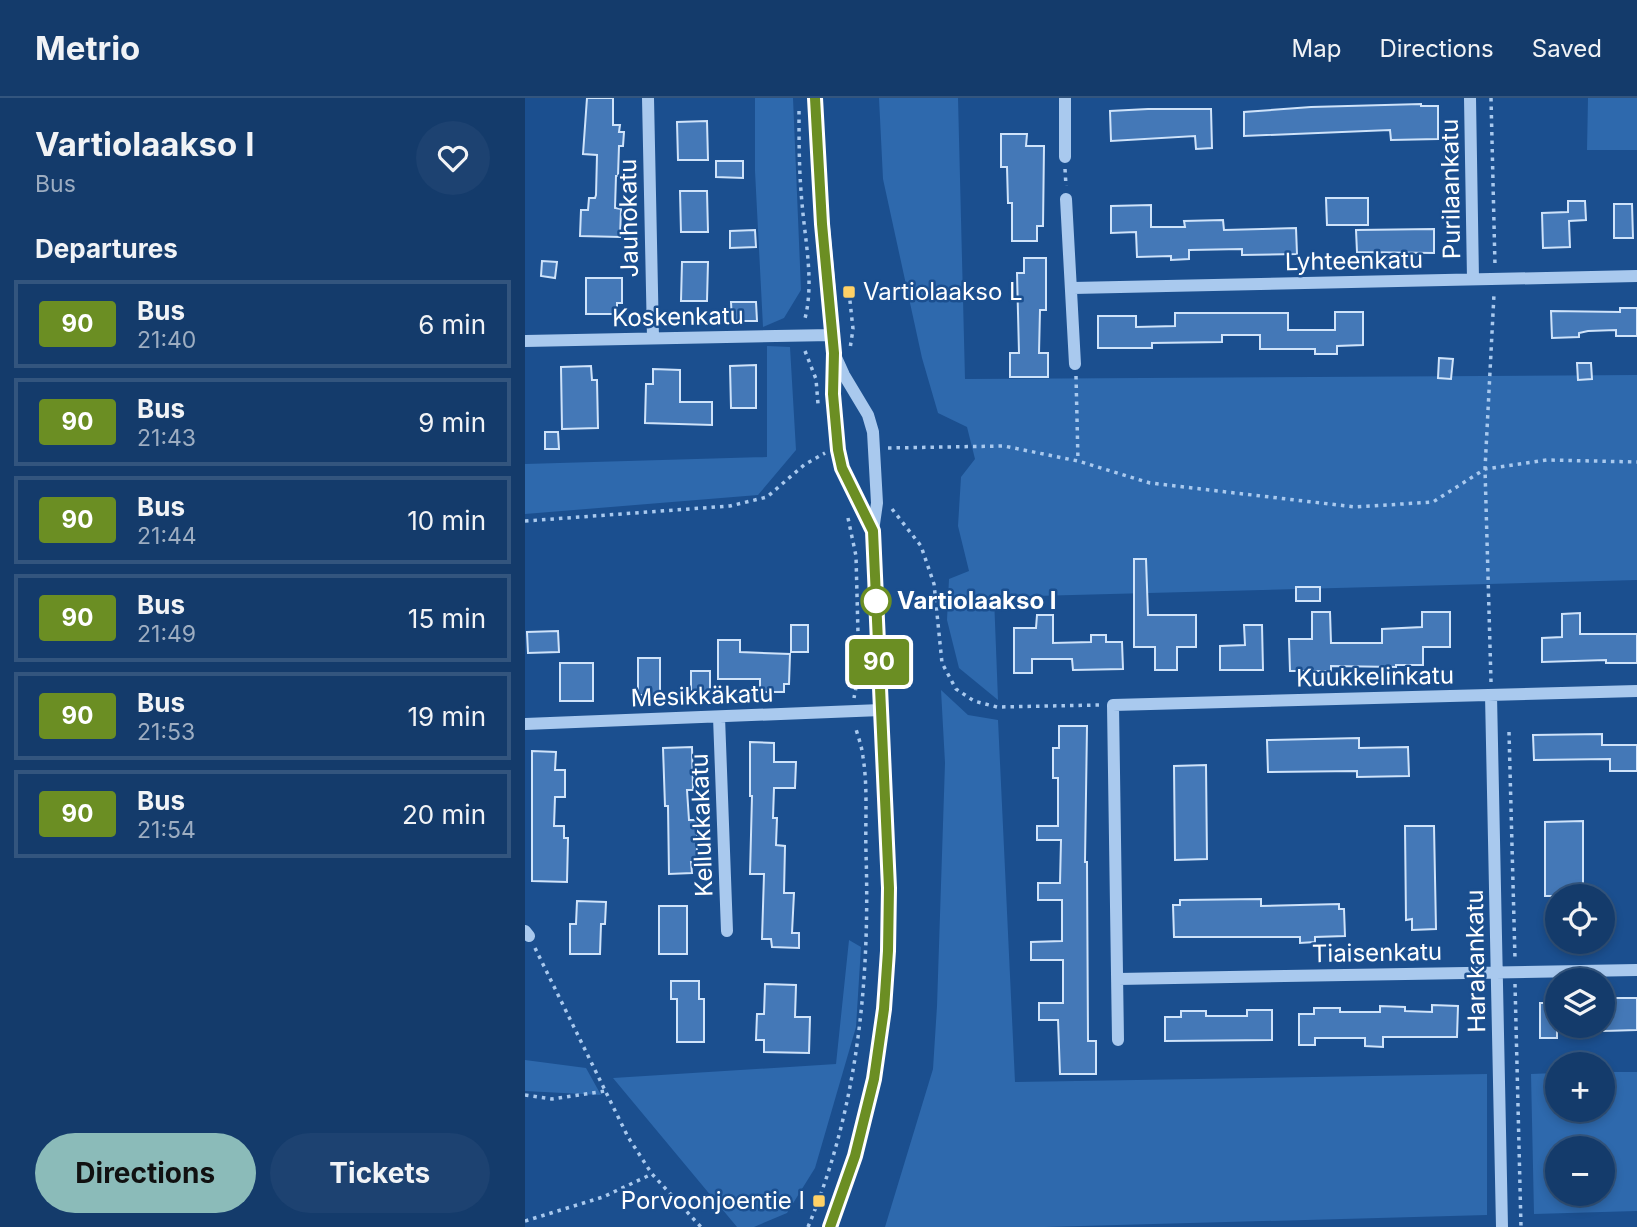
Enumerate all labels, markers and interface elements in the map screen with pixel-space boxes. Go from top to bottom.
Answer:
text: Metrio [35,28,140,68]
text: Map [1292,34,1341,63]
text: Directions [1379,34,1494,63]
text: Saved [1532,34,1602,63]
street label: Purilaankatu [1435,119,1466,259]
button: heart [416,121,490,195]
text: Vartiolaakso I [35,124,254,164]
street label: Jauhokatu [613,158,644,278]
text: Bus [35,170,76,198]
text: Departures [35,233,178,264]
street label: Lyhteenkatu [1285,245,1423,276]
place label: Vartiolaakso L [863,277,1023,306]
marker: Vartiolaakso L [841,284,857,300]
text: Bus [137,295,185,326]
street label: Koskenkatu [612,301,744,332]
text: 90 [62,309,93,338]
text: 6 min [418,309,486,340]
text: 21:40 [137,326,196,354]
text: Bus [137,393,185,424]
text: 90 [62,407,93,436]
text: 9 min [418,407,486,438]
text: 21:43 [137,424,196,452]
text: Bus [137,491,185,522]
text: 90 [62,505,93,534]
text: 10 min [407,505,486,536]
text: 21:44 [137,522,197,550]
marker: Vartiolaakso I [861,586,891,616]
place label: Vartiolaakso I [897,586,1057,615]
text: Bus [137,589,185,620]
text: 90 [62,603,93,632]
text: 15 min [408,603,486,634]
text: 21:49 [137,620,196,648]
line badge: 90 [847,639,911,685]
text: 90 [863,647,895,676]
street label: Kuukkelinkatu [1296,661,1454,692]
street label: Mesikkäkatu [630,679,774,712]
text: Bus [137,687,185,718]
text: 90 [62,701,93,730]
text: 19 min [408,701,486,732]
text: 21:53 [137,718,195,746]
street label: Kellukkakatu [685,753,718,897]
text: Bus [137,785,185,816]
text: 90 [62,799,93,828]
text: 20 min [402,799,486,830]
text: 21:54 [137,816,196,844]
map controls [1545,884,1615,1206]
button: locate [1545,884,1615,954]
street label: Harakankatu [1460,889,1491,1033]
street label: Tiaisenkatu [1312,937,1442,968]
button: layers [1545,968,1615,1038]
button: + [1545,1052,1615,1122]
button: Directions [35,1133,256,1213]
button: Tickets [270,1133,490,1213]
button: − [1545,1136,1615,1206]
place label: Porvoonjoentie I [621,1186,805,1215]
marker: Porvoonjoentie I [811,1193,827,1209]

